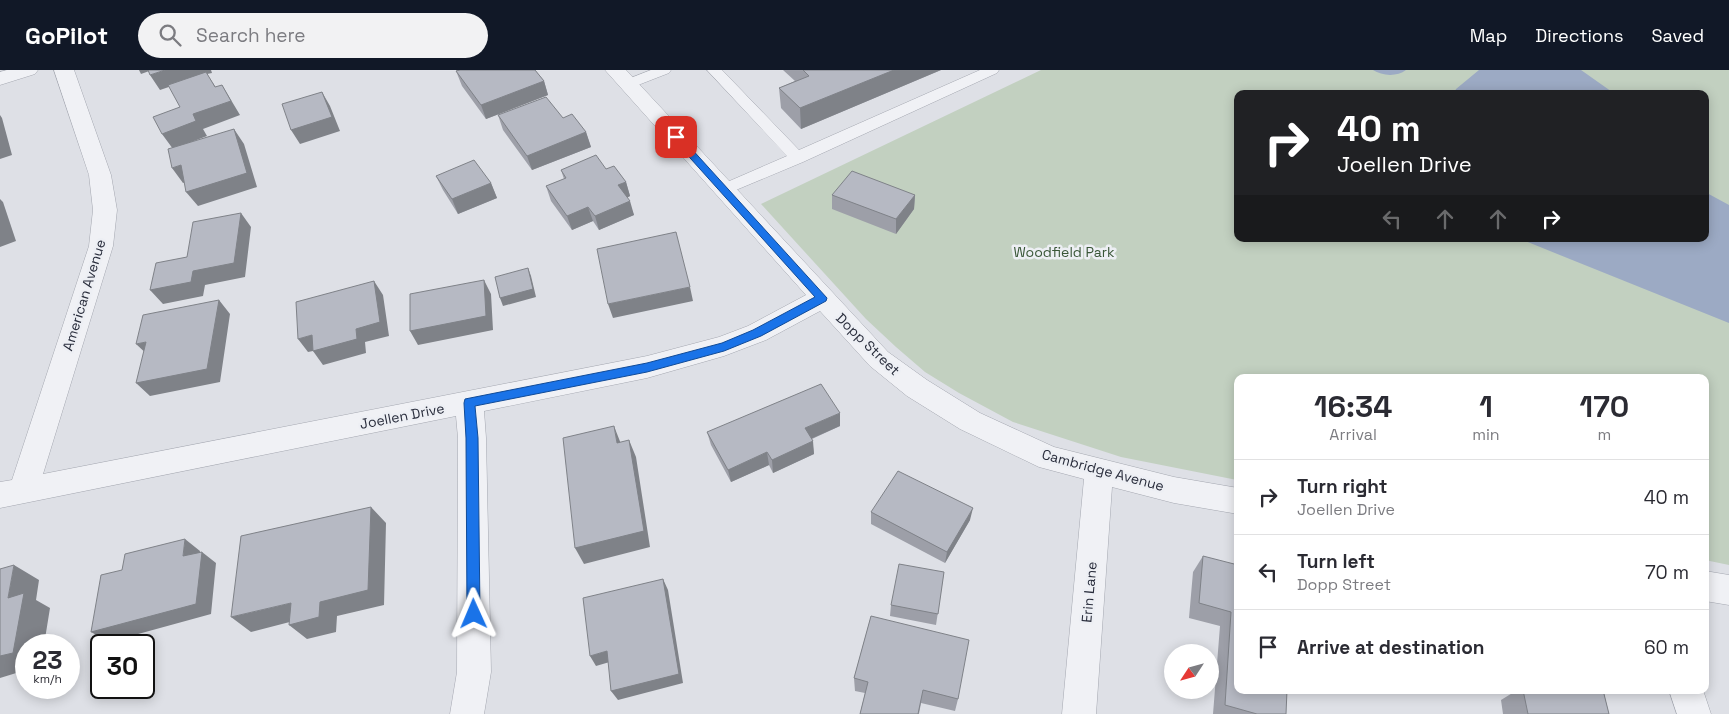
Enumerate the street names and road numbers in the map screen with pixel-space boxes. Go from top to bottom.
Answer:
street label: American Avenue [58,237,110,353]
street label: Dopp Street [832,309,904,379]
street label: Joellen Drive [358,399,446,433]
street label: Cambridge Avenue [1040,445,1166,495]
street label: Erin Lane [1077,561,1101,623]

